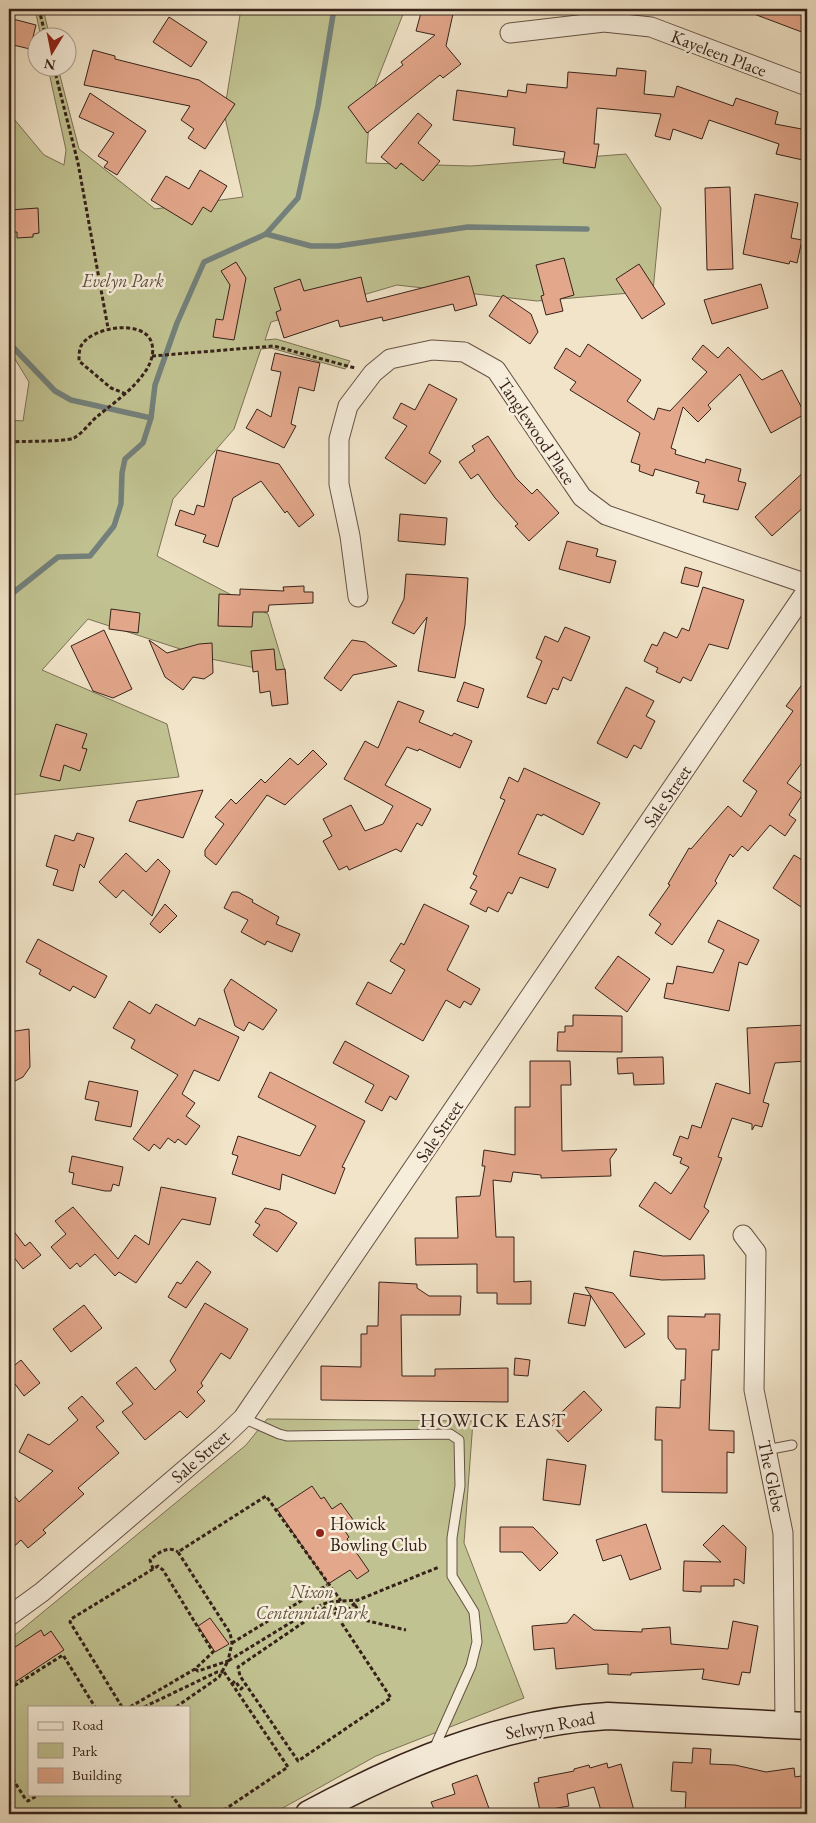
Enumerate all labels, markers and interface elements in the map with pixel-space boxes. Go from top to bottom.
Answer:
street label: Kayeleen Place [668,24,770,82]
north arrow [28,28,78,78]
text: N [42,55,57,75]
park label: Evelyn Park [81,269,164,293]
street label: Tanglewood Place [493,373,581,489]
street label: Sale Street [638,760,696,831]
street label: Sale Street [410,1095,468,1166]
district label: HOWICK EAST [420,1407,566,1433]
street label: Sale Street [166,1424,234,1488]
street label: The Glebe [753,1438,791,1514]
place label: Howick Bowling Club [330,1512,427,1556]
marker: Howick Bowling Club [314,1527,326,1539]
park label: Nixon Centennial Park [256,1580,368,1624]
legend [28,1706,190,1796]
street label: Selwyn Road [503,1706,598,1744]
text: Road [72,1715,104,1734]
text: Park [72,1741,99,1760]
text: Building [72,1765,122,1784]

